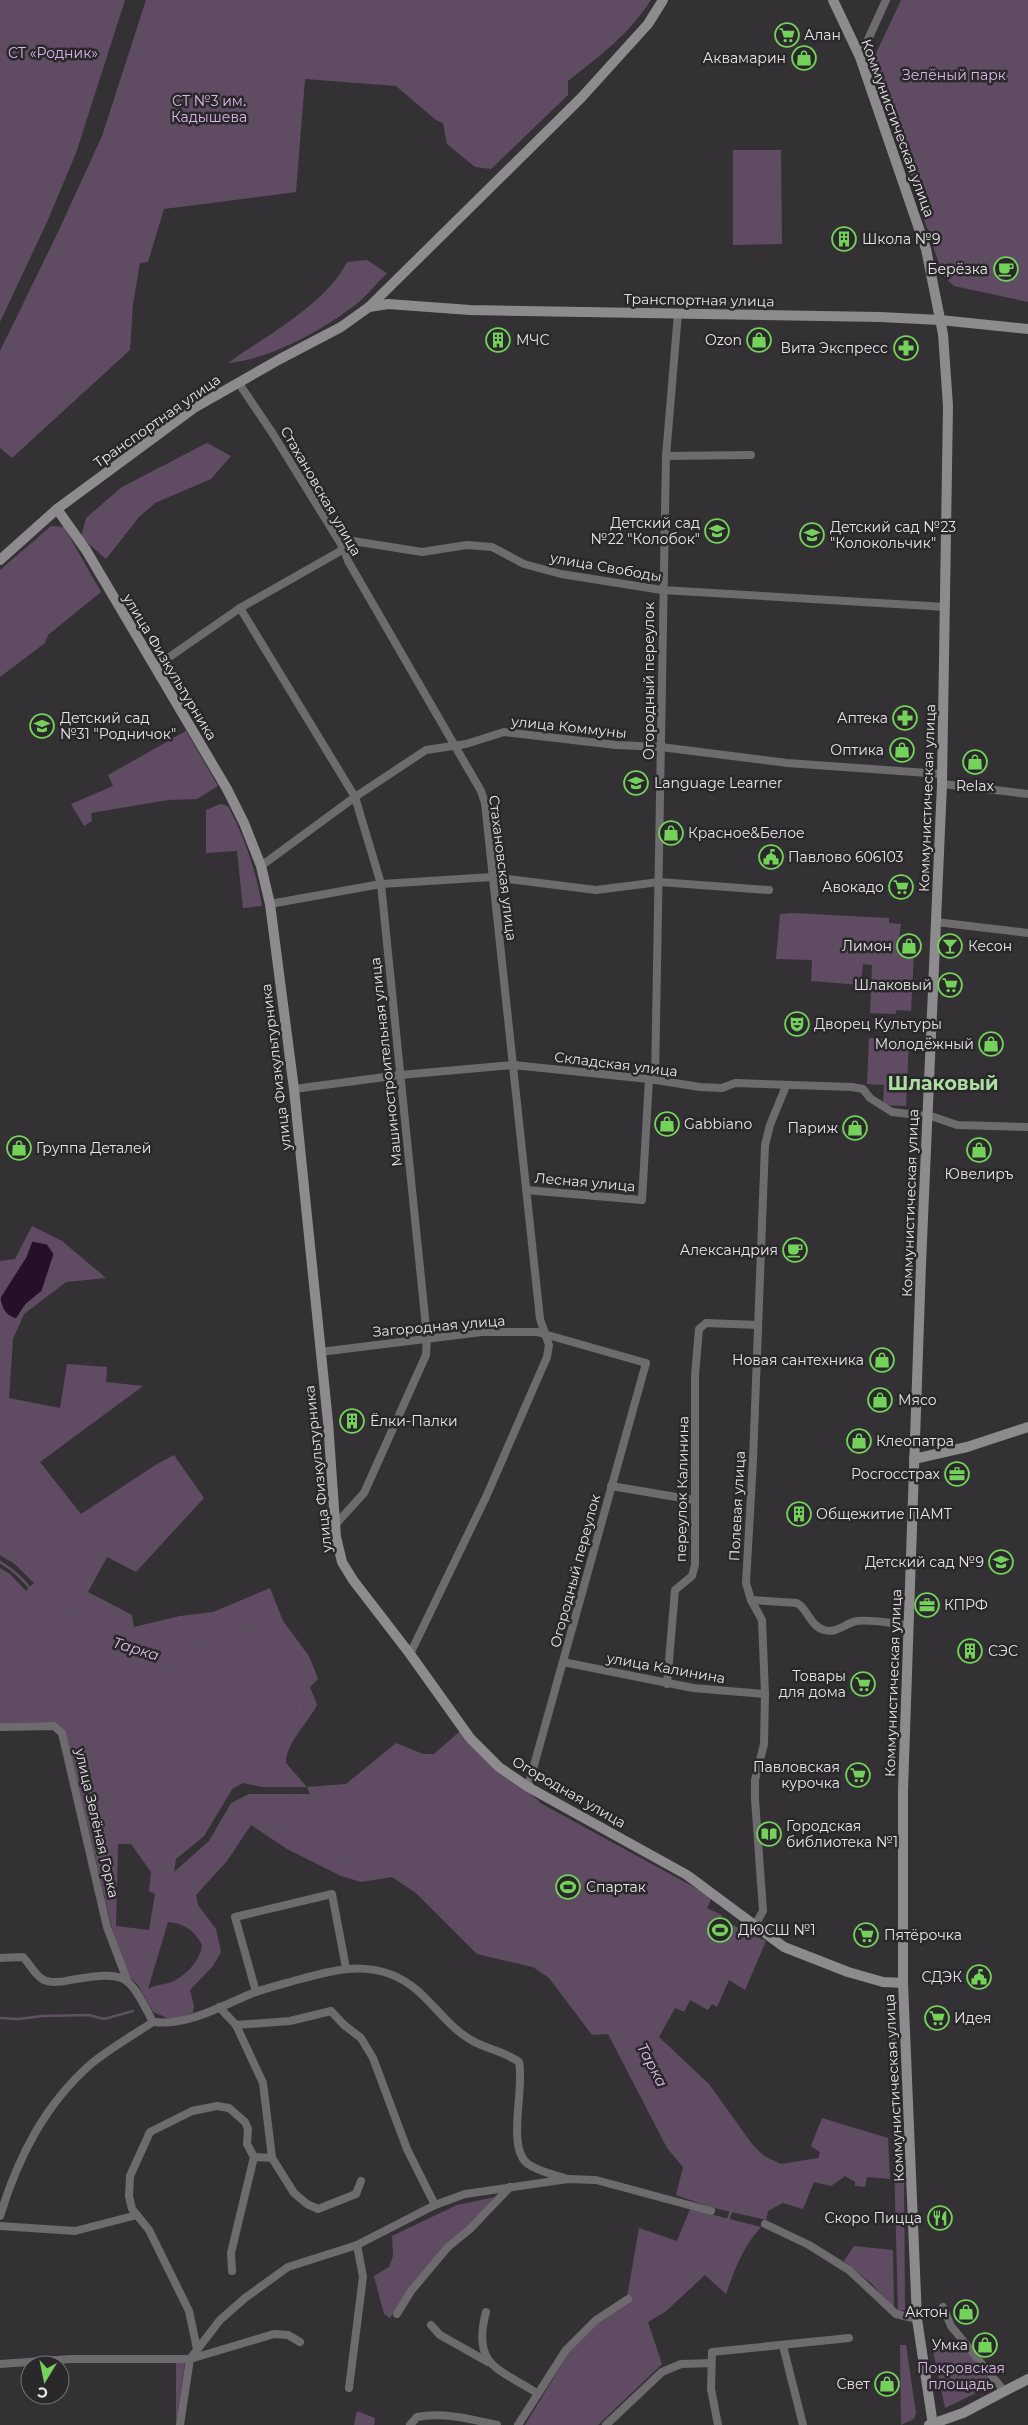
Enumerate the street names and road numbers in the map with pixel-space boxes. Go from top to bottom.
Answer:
street label: Коммунистическая улица [857,36,939,220]
street label: Транспортная улица [623,290,775,310]
street label: Транспортная улица [90,370,224,472]
street label: Стахановская улица [277,423,365,559]
street label: улица Свободы [548,548,663,586]
street label: улица Физкультурника [119,590,221,744]
street label: Огородный переулок [640,602,658,760]
street label: Коммунистическая улица [915,704,939,892]
street label: улица Коммуны [509,712,628,742]
street label: Стахановская улица [485,794,521,942]
street label: Машиностроительная улица [366,957,406,1167]
street label: улица Физкультурника [257,983,295,1152]
street label: Складская улица [553,1047,679,1081]
street label: Коммунистическая улица [898,1109,922,1297]
street label: Лесная улица [534,1169,636,1195]
street label: Загородная улица [372,1311,506,1341]
street label: улица Физкультурника [300,1385,336,1554]
street label: переулок Калинина [672,1416,692,1562]
street label: Полевая улица [725,1450,749,1562]
street label: Огородный переулок [546,1492,604,1650]
street label: Коммунистическая улица [881,1589,905,1777]
street label: улица Калинина [604,1649,727,1687]
street label: улица Зелёная Горка [71,1746,123,1899]
street label: Огородная улица [509,1752,629,1832]
street label: Коммунистическая улица [880,1994,908,2182]

